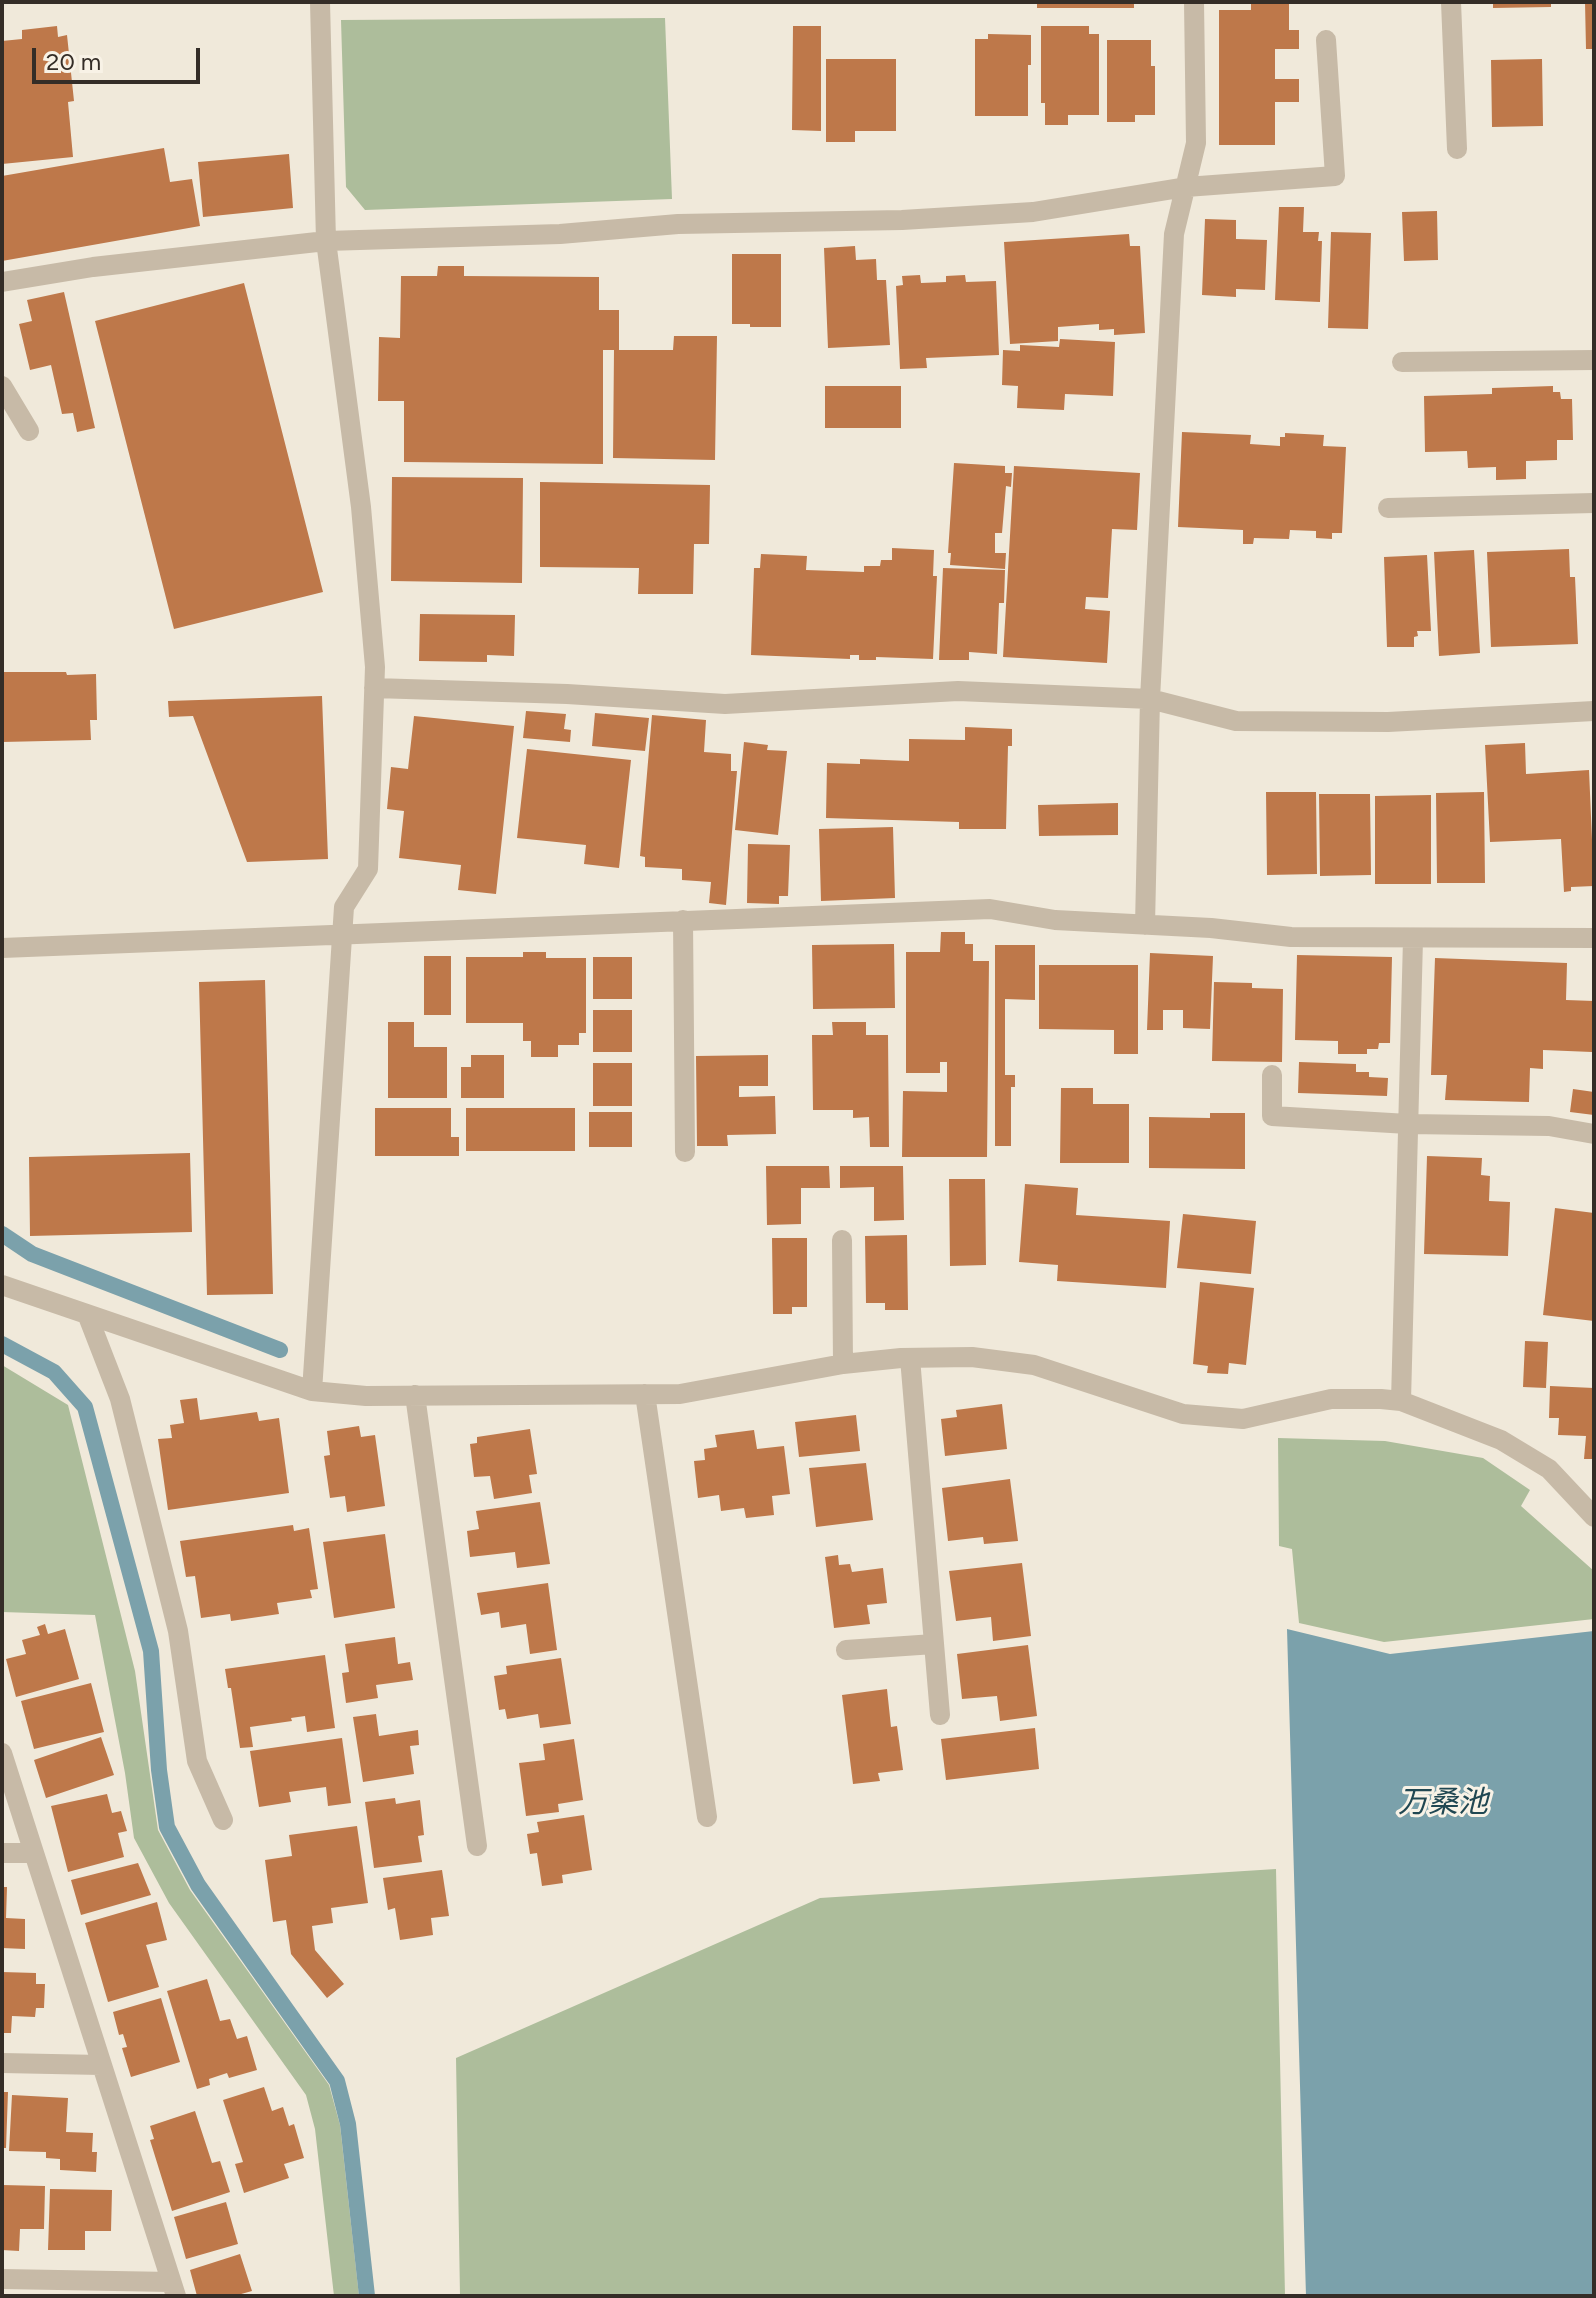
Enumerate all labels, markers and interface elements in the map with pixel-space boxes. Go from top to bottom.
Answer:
scale bar [36,32,204,82]
text: 20 m [46,47,101,76]
water label: 万桑池 [1398,1785,1488,1821]

